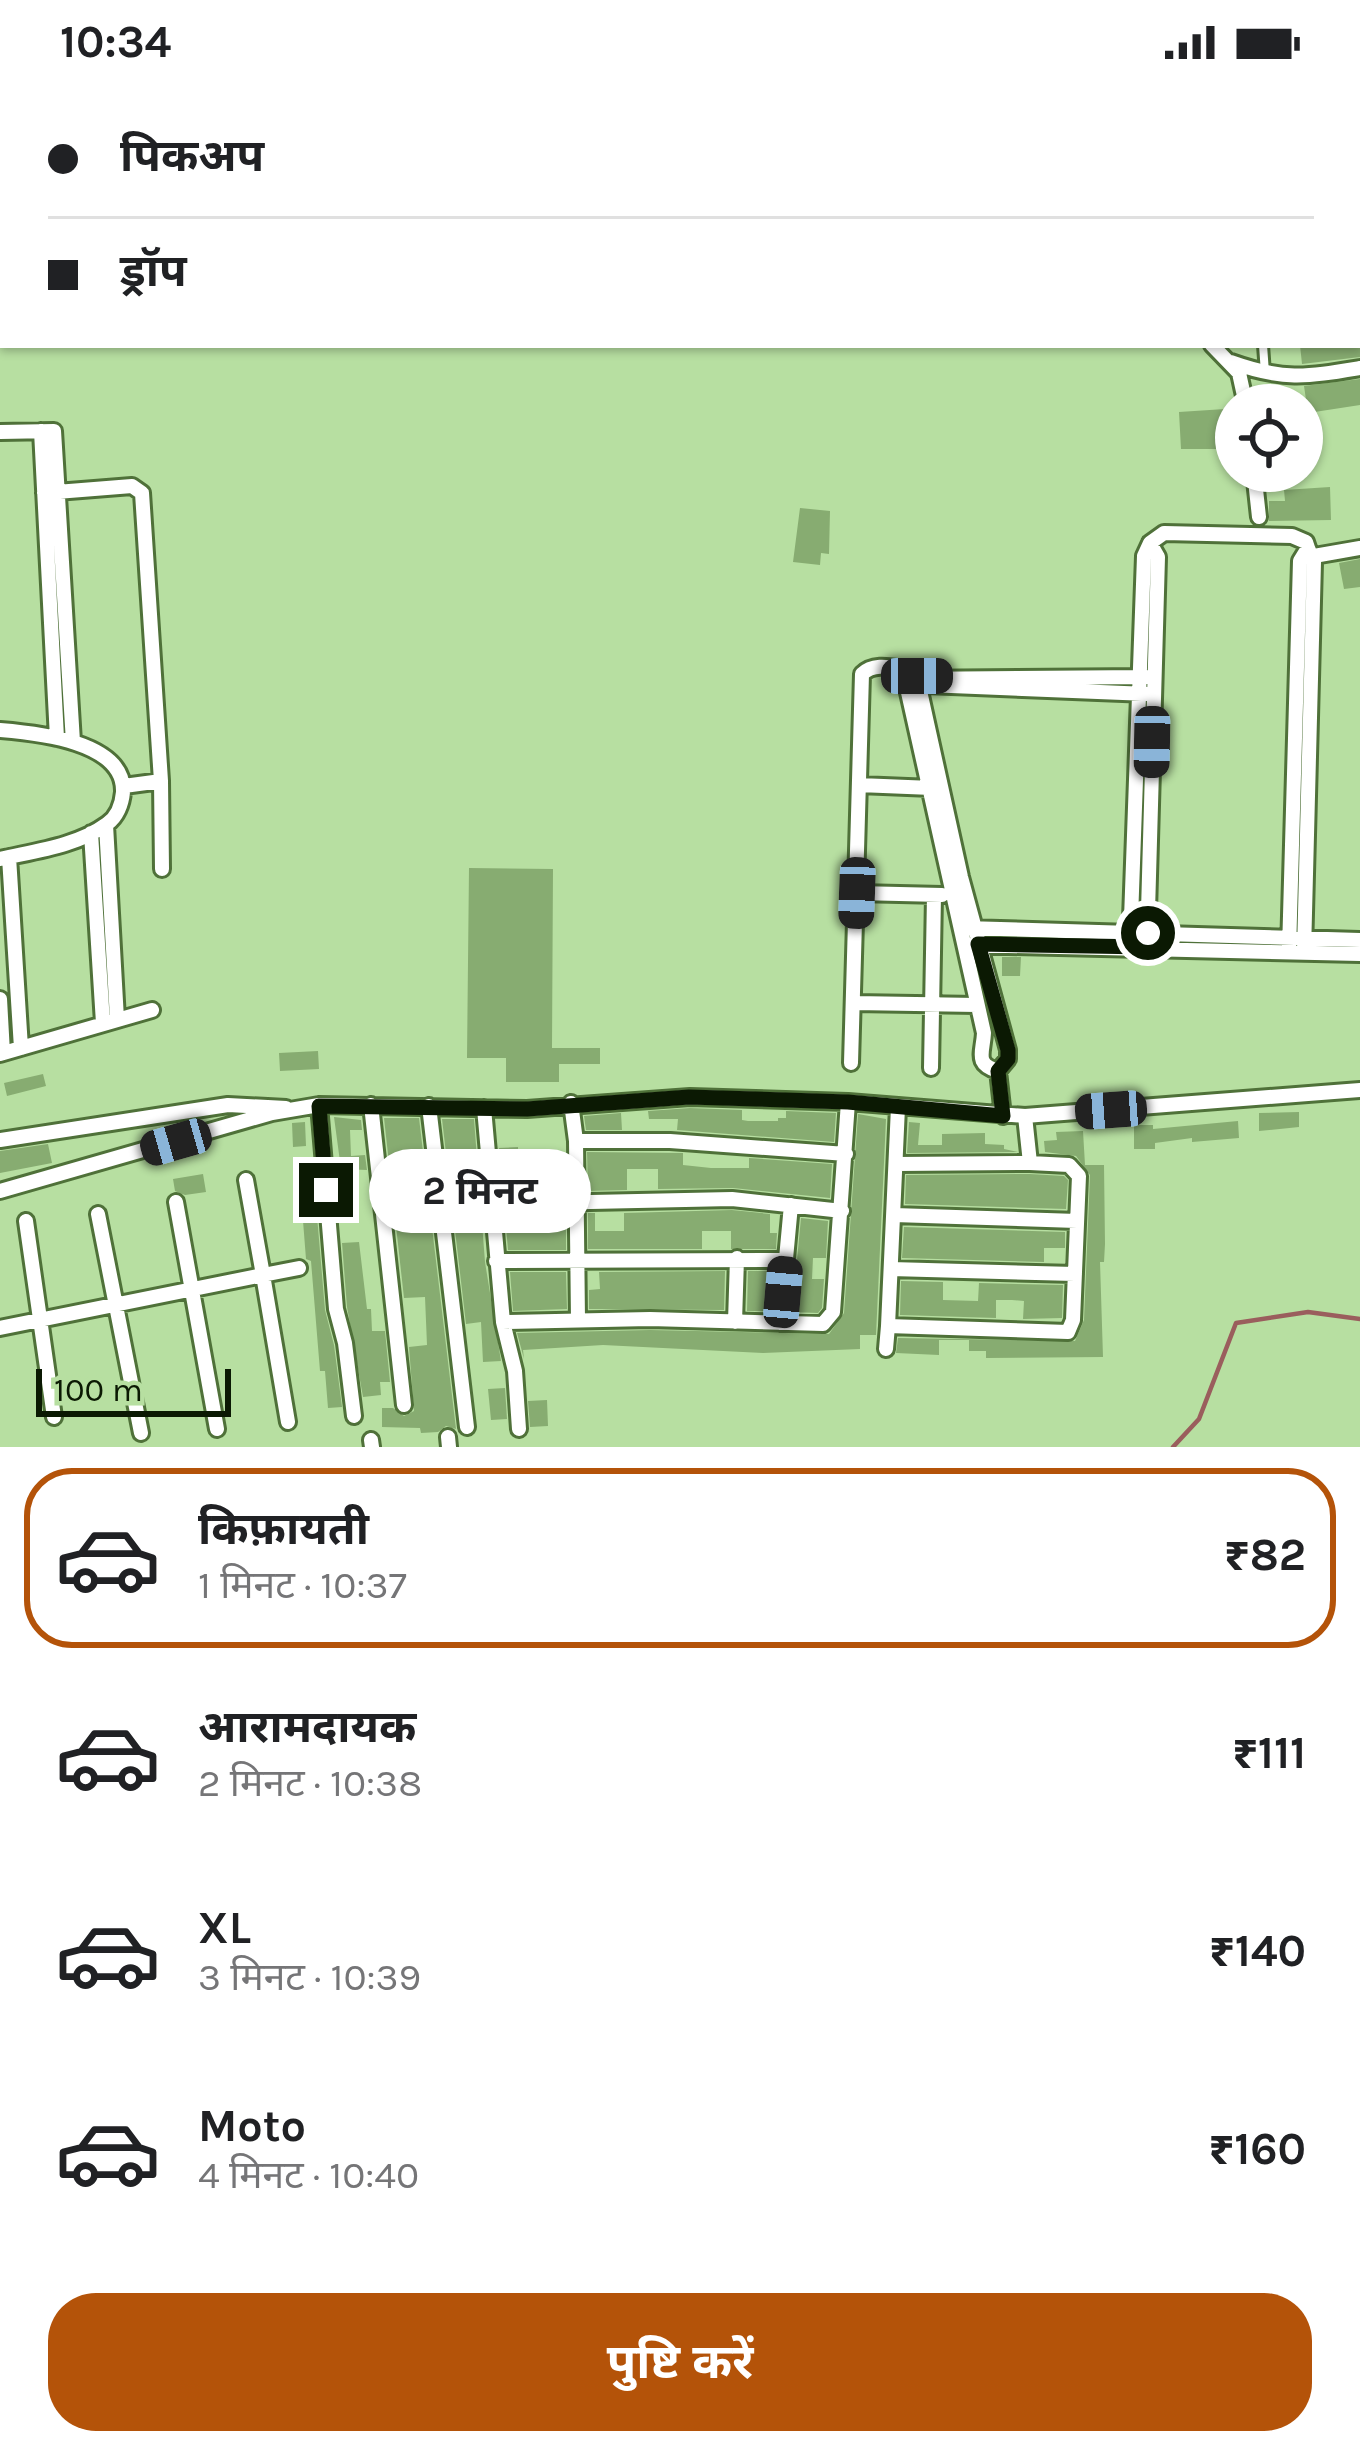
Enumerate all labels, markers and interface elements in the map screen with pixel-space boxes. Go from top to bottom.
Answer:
text: 10:34 [60,16,171,68]
text: पिकअप [120,130,264,182]
text: ड्रॉप [120,245,187,297]
map controls [1215,384,1323,492]
button: locate [1215,384,1323,492]
car [881,658,953,694]
car [1133,706,1171,778]
car [838,856,876,930]
route start [1121,906,1175,960]
car [1074,1090,1148,1130]
car [136,1115,216,1169]
callout: 2 मिनट [368,1148,590,1232]
route end [299,1163,353,1217]
text: 2 मिनट [422,1168,538,1214]
car [762,1255,804,1329]
scale bar [36,1363,231,1416]
text: 100 m [54,1371,143,1409]
text: किफ़ायती [198,1503,369,1555]
icon: car [54,1504,162,1612]
text: ₹82 [1224,1529,1306,1581]
text: 1 मिनट · 10:37 [198,1562,407,1608]
text: आरामदायक [198,1701,416,1753]
icon: car [54,1702,162,1810]
text: ₹111 [1232,1727,1306,1779]
text: 2 मिनट · 10:38 [198,1760,422,1806]
icon: car [54,1900,162,2008]
text: XL [198,1902,251,1954]
text: ₹140 [1209,1925,1306,1977]
text: 3 मिनट · 10:39 [198,1954,421,2000]
icon: car [54,2098,162,2206]
text: Moto [198,2100,306,2152]
text: ₹160 [1208,2123,1306,2175]
text: 4 मिनट · 10:40 [198,2152,419,2198]
button: पुष्टि करें [48,2293,1312,2431]

